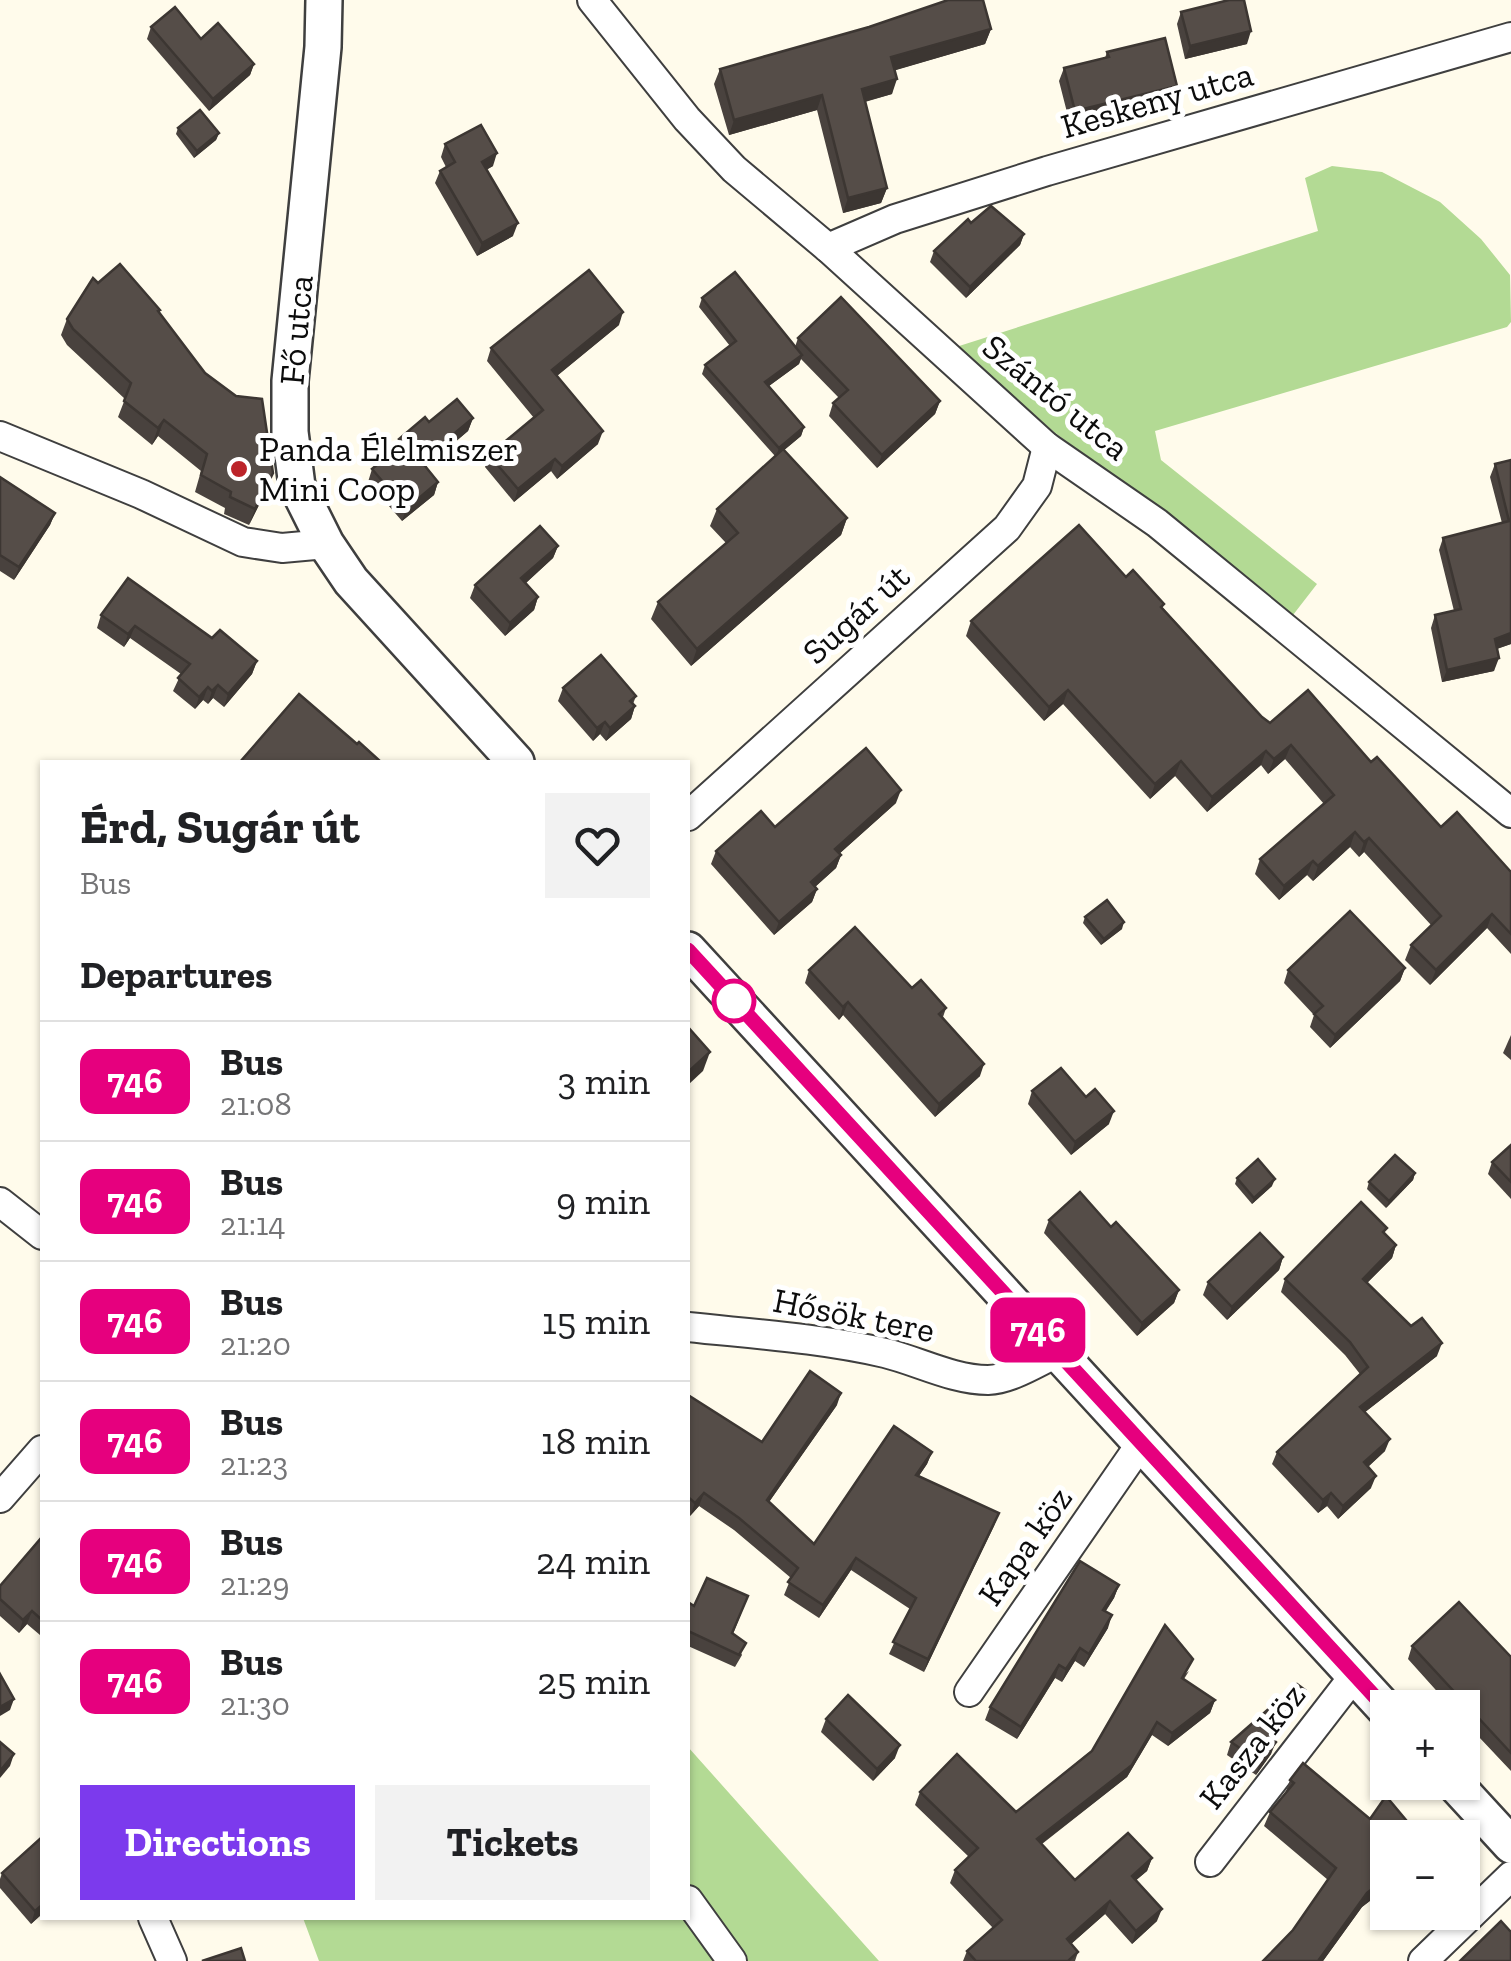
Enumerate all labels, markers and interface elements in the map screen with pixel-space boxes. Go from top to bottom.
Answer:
street label: Keskeny utca [1056,53,1258,147]
street label: Fő utca [270,273,322,387]
street label: Szántó utca [974,325,1138,469]
place label: Panda Élelmiszer Mini Coop [259,428,518,510]
marker: Panda Élelmiszer Mini Coop [228,458,250,480]
street label: Sugár út [794,555,918,673]
button: heart [545,793,650,898]
text: Érd, Sugár út [80,798,360,855]
text: Bus [80,864,131,902]
text: Departures [80,952,272,998]
unlabelled marker [713,980,755,1022]
text: Bus [220,1039,283,1085]
text: 3 min [558,1058,650,1104]
text: 746 [107,1060,163,1102]
text: 21:08 [220,1085,292,1123]
text: Bus [220,1159,283,1205]
text: 9 min [556,1178,650,1224]
text: 746 [107,1180,163,1222]
text: 21:14 [220,1205,286,1243]
text: Bus [220,1279,283,1325]
street label: Hősök tere [770,1279,938,1351]
text: 15 min [542,1298,650,1344]
line badge: 746 [980,1298,1096,1362]
text: 746 [107,1300,163,1342]
text: 746 [1010,1309,1066,1351]
text: 21:20 [220,1325,291,1363]
text: Bus [220,1399,283,1445]
text: 18 min [541,1418,650,1464]
text: 746 [107,1420,163,1462]
text: 21:23 [220,1445,288,1483]
street label: Kapa köz [969,1479,1081,1613]
text: Bus [220,1519,283,1565]
text: 24 min [536,1538,650,1584]
text: 746 [107,1540,163,1582]
text: 21:29 [220,1565,289,1603]
text: Bus [220,1639,283,1685]
text: 25 min [537,1658,650,1704]
text: 746 [107,1660,163,1702]
street label: Kasza köz [1190,1675,1314,1817]
text: 21:30 [220,1685,290,1723]
map controls [1370,1690,1480,1930]
button: + [1370,1690,1480,1800]
button: Directions [80,1785,355,1900]
button: Tickets [375,1785,650,1900]
button: − [1370,1820,1480,1930]

